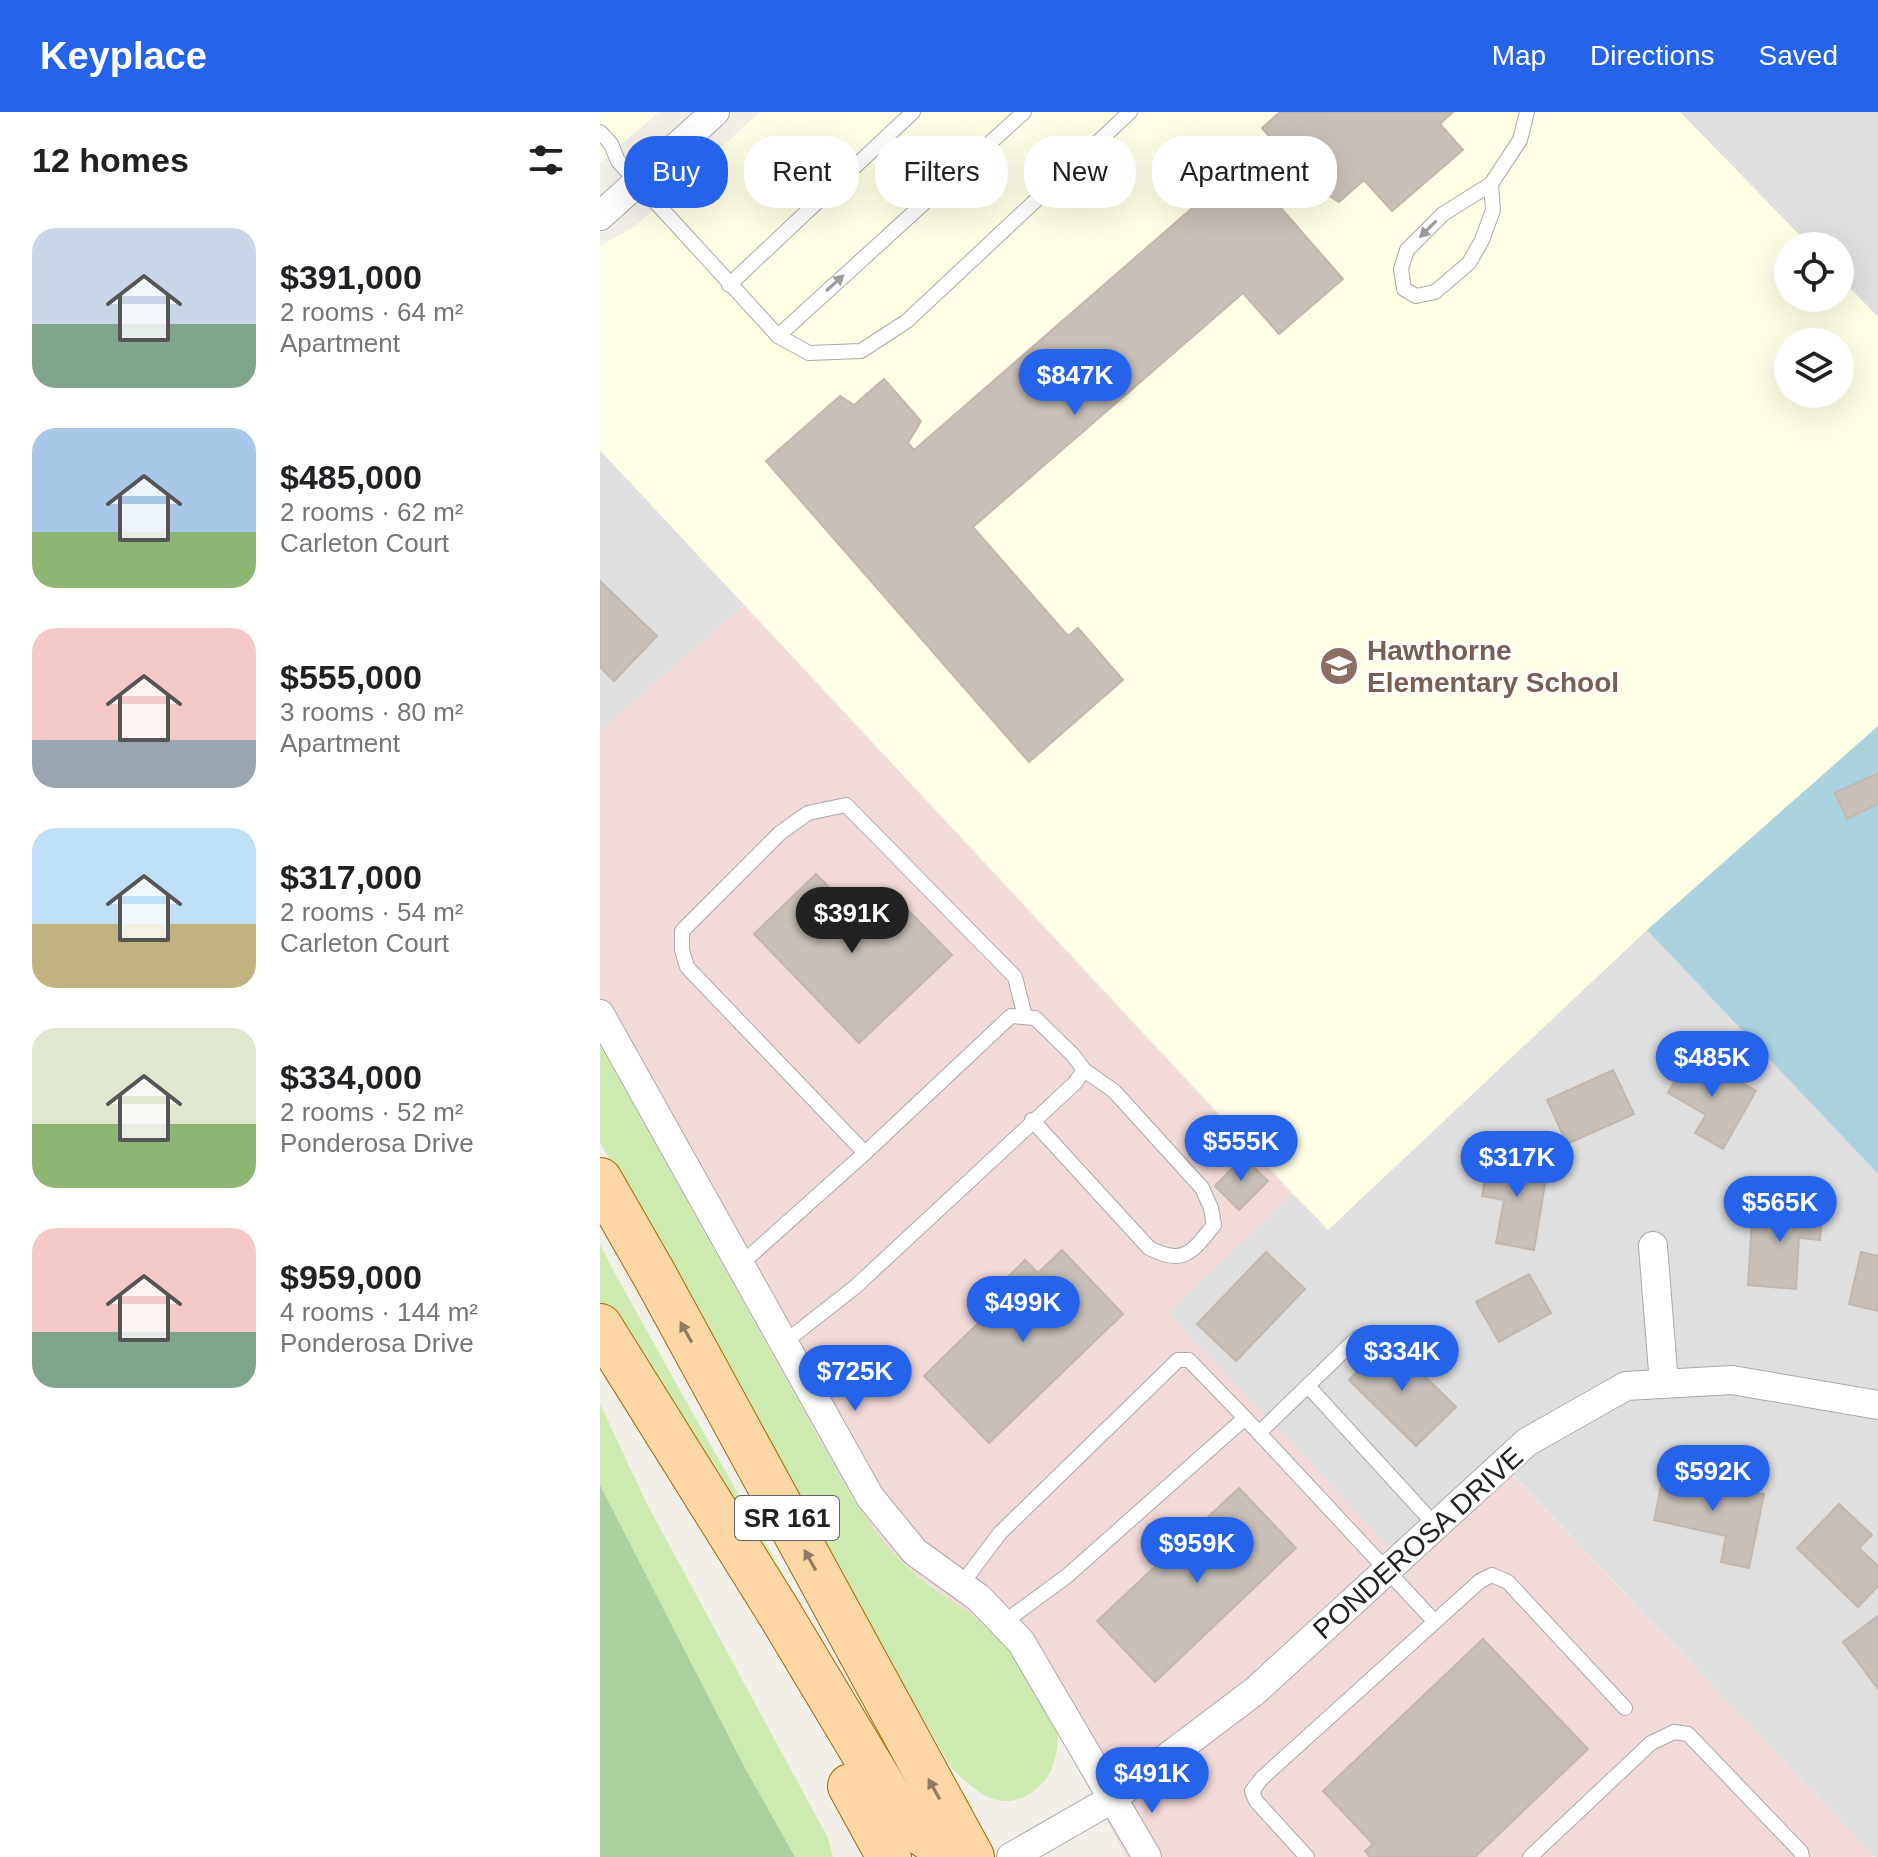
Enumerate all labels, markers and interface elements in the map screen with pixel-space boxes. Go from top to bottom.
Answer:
text: Keyplace [40,35,207,77]
text: Map [1492,40,1546,71]
text: Directions [1590,40,1715,71]
text: Saved [1759,40,1838,71]
chip: Buy [624,136,728,208]
chip: Rent [744,136,859,208]
chip: Filters [875,136,1008,208]
chip: New [1024,136,1136,208]
chip: Apartment [1152,136,1337,208]
icon: filters [524,138,568,182]
text: 12 homes [32,141,189,179]
one-way arrow [1419,219,1438,238]
map controls [1774,232,1854,408]
button: locate [1774,232,1854,312]
text: $391,000 [280,258,422,296]
icon: home [96,260,192,356]
one-way arrow [826,275,845,293]
text: 2 rooms · 64 m² [280,297,464,327]
text: Apartment [280,328,400,358]
button: layers [1774,328,1854,408]
pin: $847K [1019,349,1131,417]
text: $847K [1037,360,1113,390]
text: $485,000 [280,458,422,496]
icon: home [96,460,192,556]
text: 2 rooms · 62 m² [280,497,464,527]
text: Carleton Court [280,528,449,558]
place label: Hawthorne Elementary School [1367,635,1619,698]
school or university icon: Hawthorne Elementary School [1318,645,1360,687]
text: $555,000 [280,658,422,696]
icon: home [96,660,192,756]
text: 3 rooms · 80 m² [280,697,464,727]
text: Apartment [280,728,400,758]
text: $317,000 [280,858,422,896]
icon: home [96,860,192,956]
pin: $391K [796,887,908,955]
text: 2 rooms · 54 m² [280,897,464,927]
text: $391K [814,898,890,928]
text: Carleton Court [280,928,449,958]
pin: $485K [1656,1031,1768,1099]
text: $485K [1674,1042,1750,1072]
text: $334,000 [280,1058,422,1096]
icon: home [96,1060,192,1156]
text: 2 rooms · 52 m² [280,1097,464,1127]
pin: $555K [1185,1115,1297,1183]
text: $555K [1203,1126,1279,1156]
text: Ponderosa Drive [280,1128,474,1158]
pin: $317K [1461,1131,1573,1199]
text: $317K [1479,1142,1555,1172]
pin: $565K [1724,1176,1836,1244]
text: $565K [1742,1187,1818,1217]
text: $959,000 [280,1258,422,1296]
icon: home [96,1260,192,1356]
pin: $499K [967,1276,1079,1344]
text: $499K [985,1287,1061,1317]
text: 4 rooms · 144 m² [280,1297,478,1327]
one-way arrow [679,1321,693,1343]
pin: $334K [1346,1325,1458,1393]
text: Ponderosa Drive [280,1328,474,1358]
text: $334K [1364,1336,1440,1366]
pin: $725K [799,1345,911,1413]
text: $725K [817,1356,893,1386]
street label: PONDEROSA DRIVE [1307,1441,1529,1645]
pin: $592K [1657,1445,1769,1513]
text: $592K [1675,1456,1751,1486]
road number: SR 161 [735,1496,839,1540]
pin: $959K [1141,1517,1253,1585]
text: $959K [1159,1528,1235,1558]
one-way arrow [803,1549,817,1571]
pin: $491K [1096,1747,1208,1815]
text: $491K [1114,1758,1190,1788]
one-way arrow [928,1777,941,1800]

